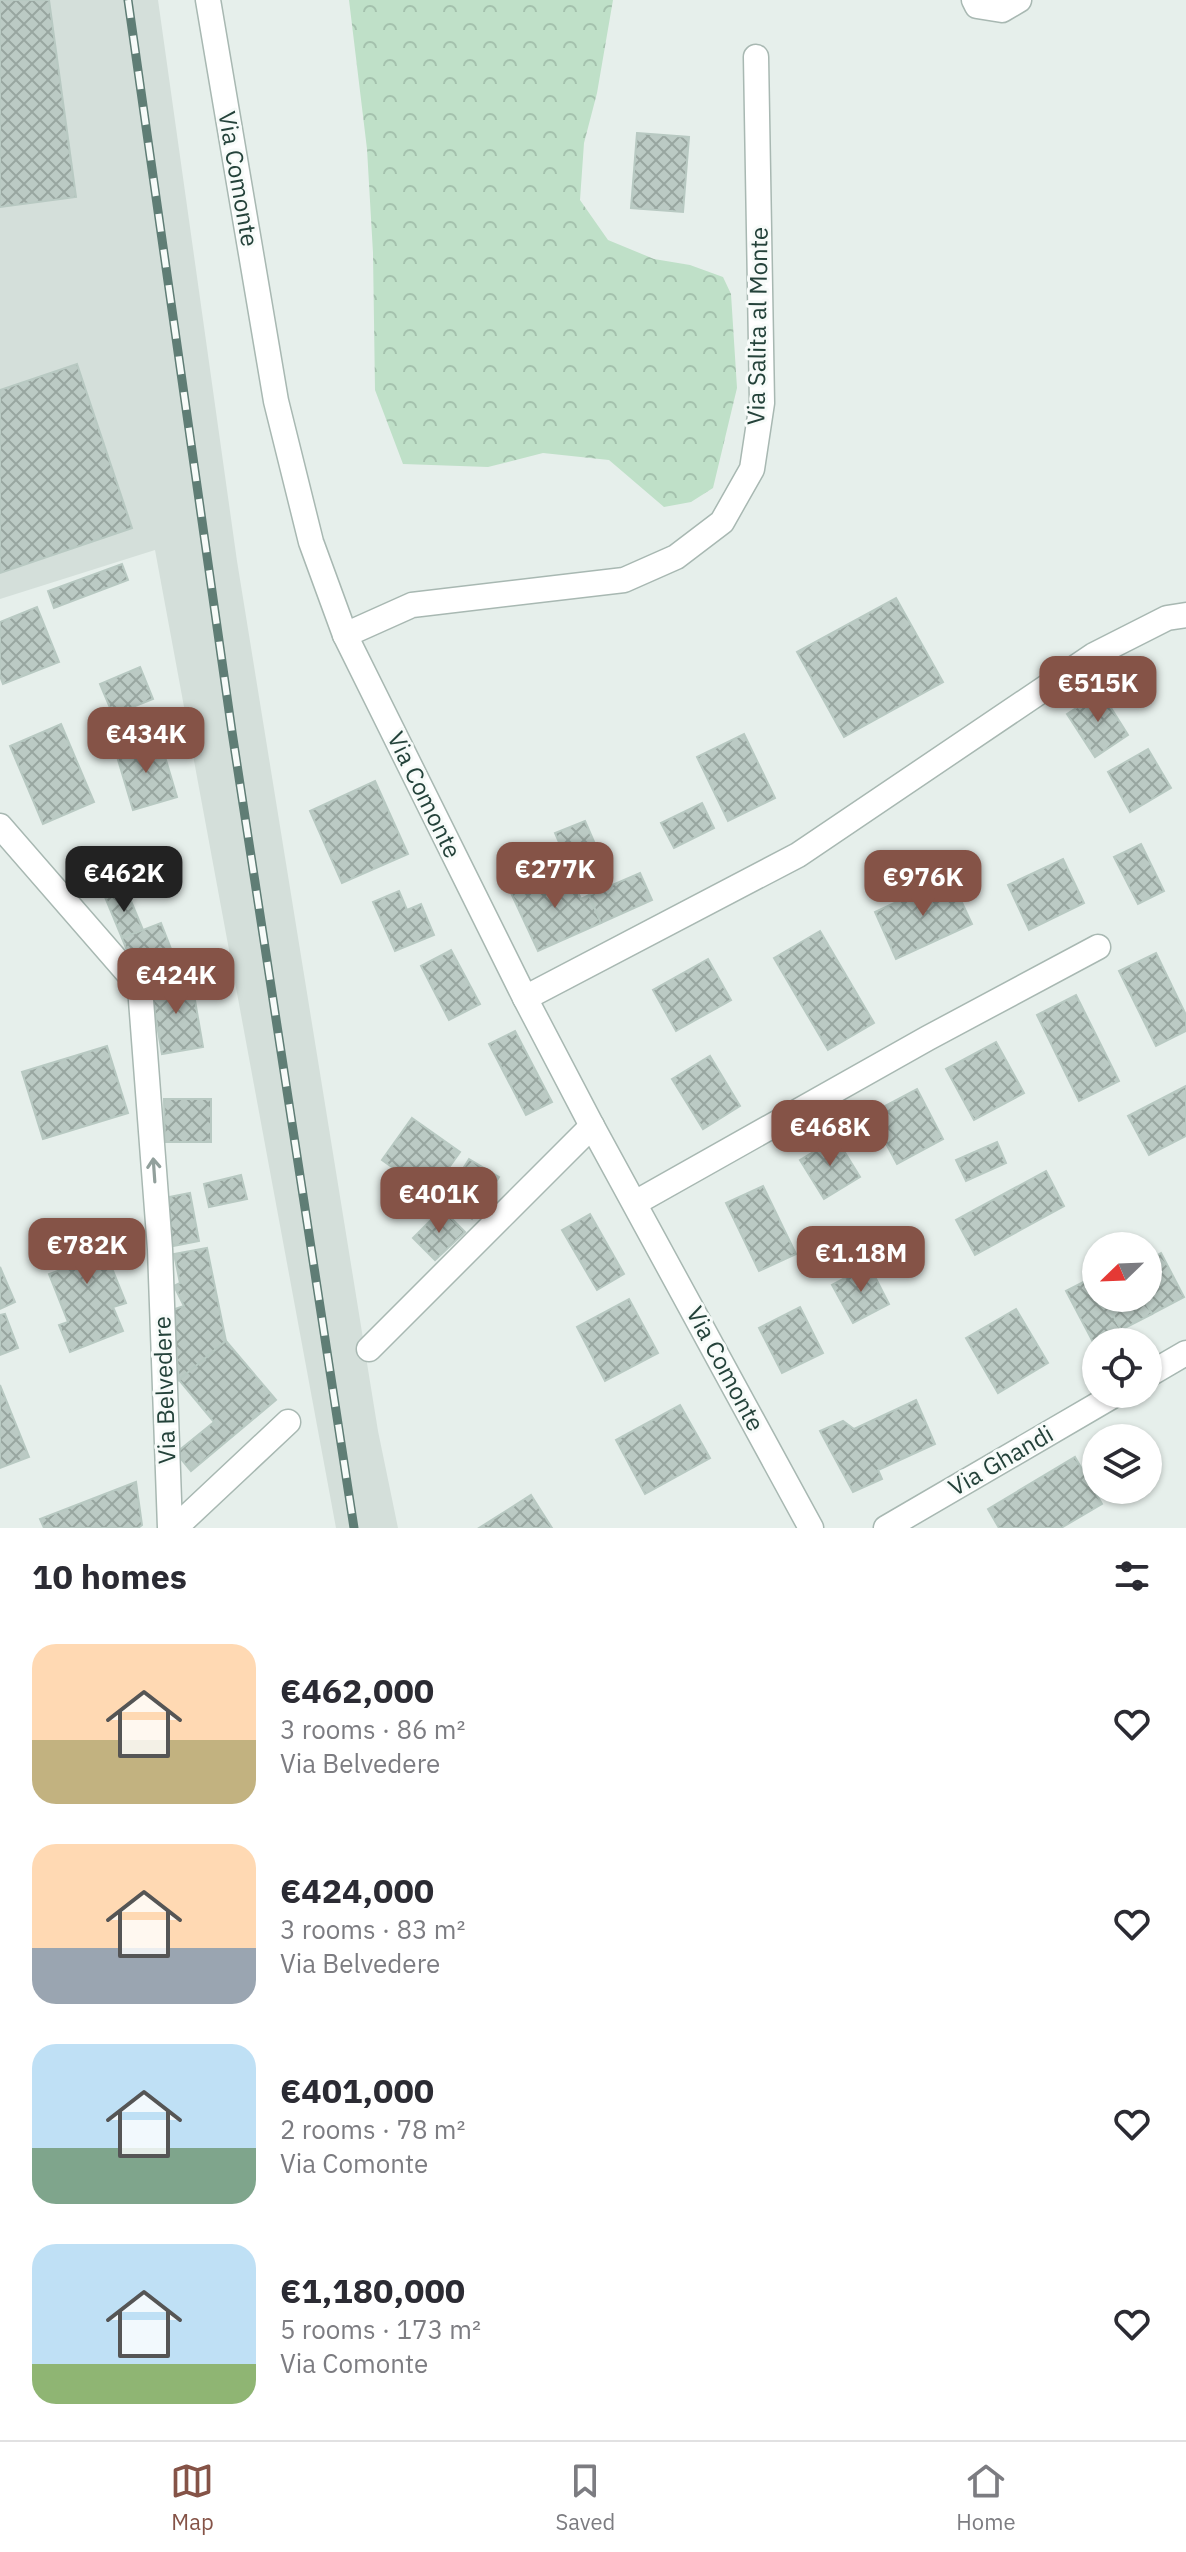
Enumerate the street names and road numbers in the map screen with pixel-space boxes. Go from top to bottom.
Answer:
street label: Via Comonte [211,109,267,249]
street label: Via Salita al Monte [739,227,775,425]
street label: Via Comonte [380,726,469,863]
street label: Via Comonte [680,1301,772,1437]
street label: Via Belvedere [145,1316,183,1465]
street label: Via Ghandi [942,1417,1059,1503]

